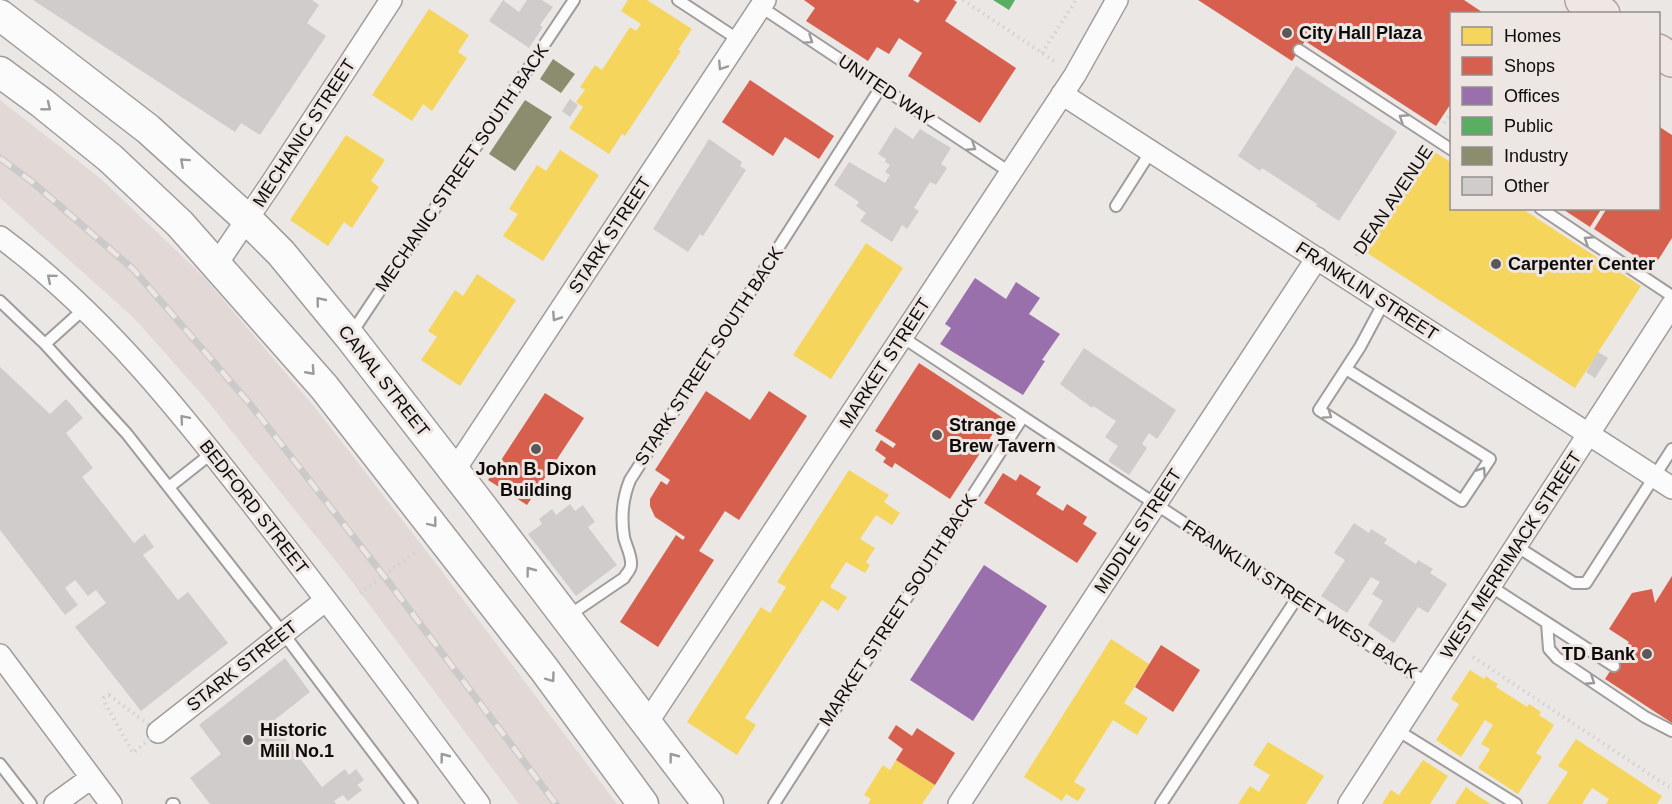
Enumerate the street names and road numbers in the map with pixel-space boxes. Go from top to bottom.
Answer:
street label: MECHANIC STREET SOUTH BACK [372,41,552,295]
street label: UNITED WAY [834,51,938,129]
street label: MECHANIC STREET [249,55,359,211]
street label: DEAN AVENUE [1349,142,1437,258]
street label: STARK STREET [565,173,655,297]
street label: FRANKLIN STREET [1292,238,1442,344]
street label: STARK STREET SOUTH BACK [631,243,787,469]
street label: MARKET STREET [836,294,934,432]
street label: CANAL STREET [334,322,434,440]
street label: BEDFORD STREET [196,436,312,578]
street label: WEST MERRIMACK STREET [1437,448,1585,662]
street label: MIDDLE STREET [1090,465,1186,597]
street label: MARKET STREET SOUTH BACK [815,490,981,730]
street label: FRANKLIN STREET WEST BACK [1179,516,1421,682]
street label: STARK STREET [183,617,301,715]

